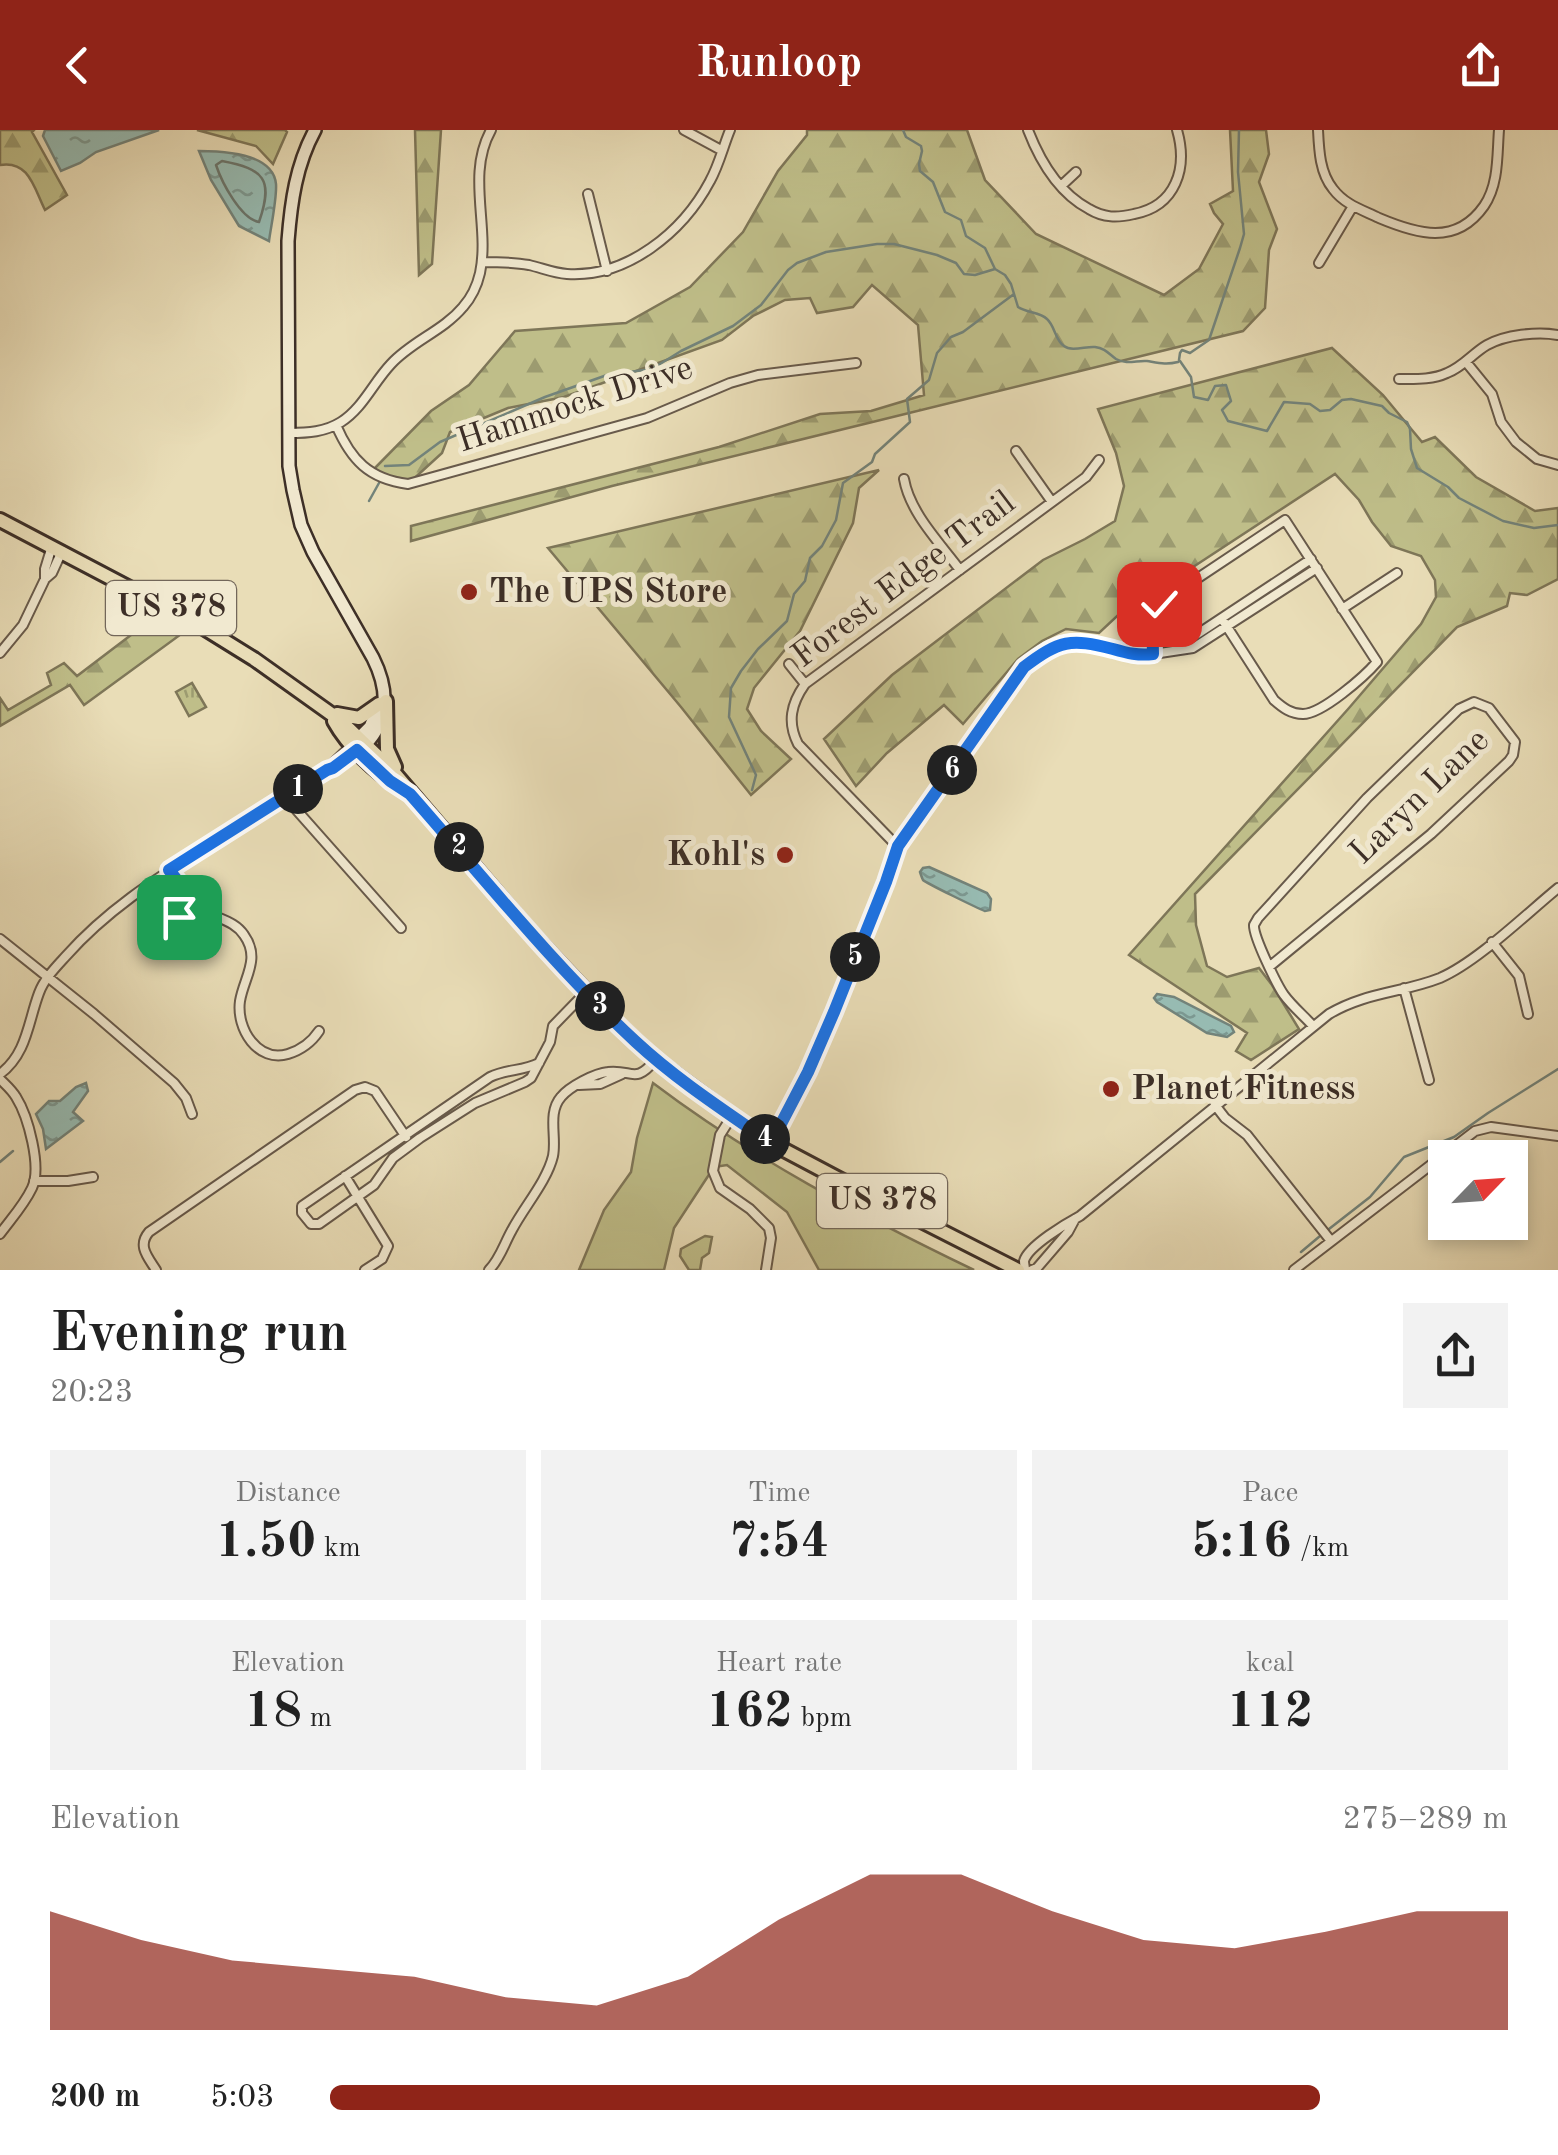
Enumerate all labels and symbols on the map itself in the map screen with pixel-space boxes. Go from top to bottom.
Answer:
street label: Hammock Drive [453,350,697,460]
street label: Forest Edge Trail [786,485,1022,675]
pin [1117,562,1202,647]
place label: The UPS Store [489,575,728,610]
road number: US 378 [106,581,236,635]
marker: The UPS Store [458,581,480,603]
street label: Laryn Lane [1344,723,1496,871]
pin: 6 [927,745,977,795]
pin: 1 [273,764,323,814]
pin: 2 [434,822,484,872]
place label: Kohl's [667,838,765,873]
marker: Kohl's [774,844,796,866]
pin [137,875,222,960]
pin: 5 [830,932,880,982]
pin: 3 [575,981,625,1031]
place label: Planet Fitness [1131,1072,1355,1107]
marker: Planet Fitness [1100,1078,1122,1100]
pin: 4 [740,1114,790,1164]
north arrow [1428,1140,1528,1240]
road number: US 378 [817,1174,947,1228]

